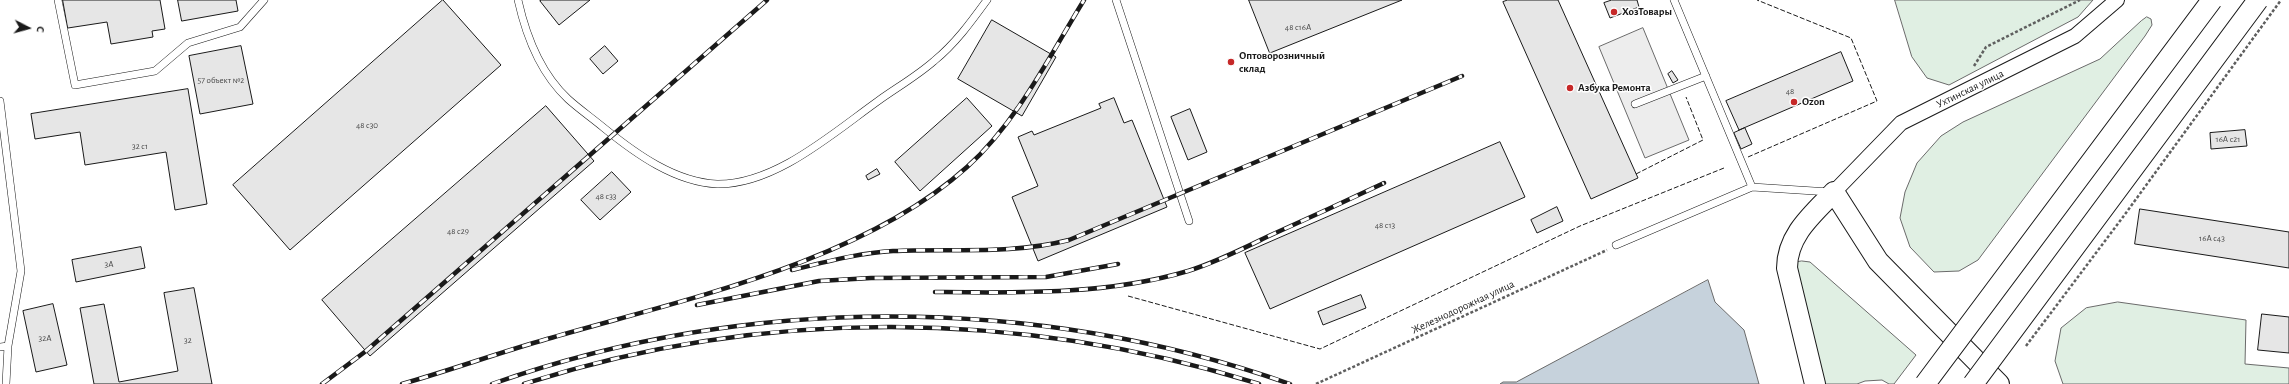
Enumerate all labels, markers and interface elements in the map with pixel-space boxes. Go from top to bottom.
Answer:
place label: ХозТовары [1622,5,1672,19]
marker: ХозТовары [1609,7,1619,17]
north arrow [8,8,48,48]
house number: 48 с16А [1285,22,1311,32]
text: С [35,26,46,33]
place label: Оптоворозничный склад [1239,49,1325,75]
marker: Оптоворозничный склад [1226,57,1236,67]
street label: Ухтинская улица [1934,67,2006,111]
house number: 57 объект №2 [198,75,244,85]
place label: Азбука Ремонта [1578,81,1651,95]
marker: Азбука Ремонта [1565,83,1575,93]
house number: 48 [1786,86,1794,96]
place label: Ozon [1802,95,1825,109]
marker: Ozon [1789,97,1799,107]
house number: 48 с30 [356,120,378,130]
house number: 16А с21 [2216,134,2240,144]
house number: 32 с1 [132,141,148,151]
house number: 48 с33 [595,191,617,201]
house number: 48 с13 [1375,220,1395,230]
house number: 48 с29 [447,226,469,236]
house number: 16А с43 [2199,233,2225,243]
house number: 3А [105,259,113,269]
street label: Железнодорожная улица [1409,277,1517,337]
house number: 32А [38,333,52,343]
house number: 32 [184,335,192,345]

